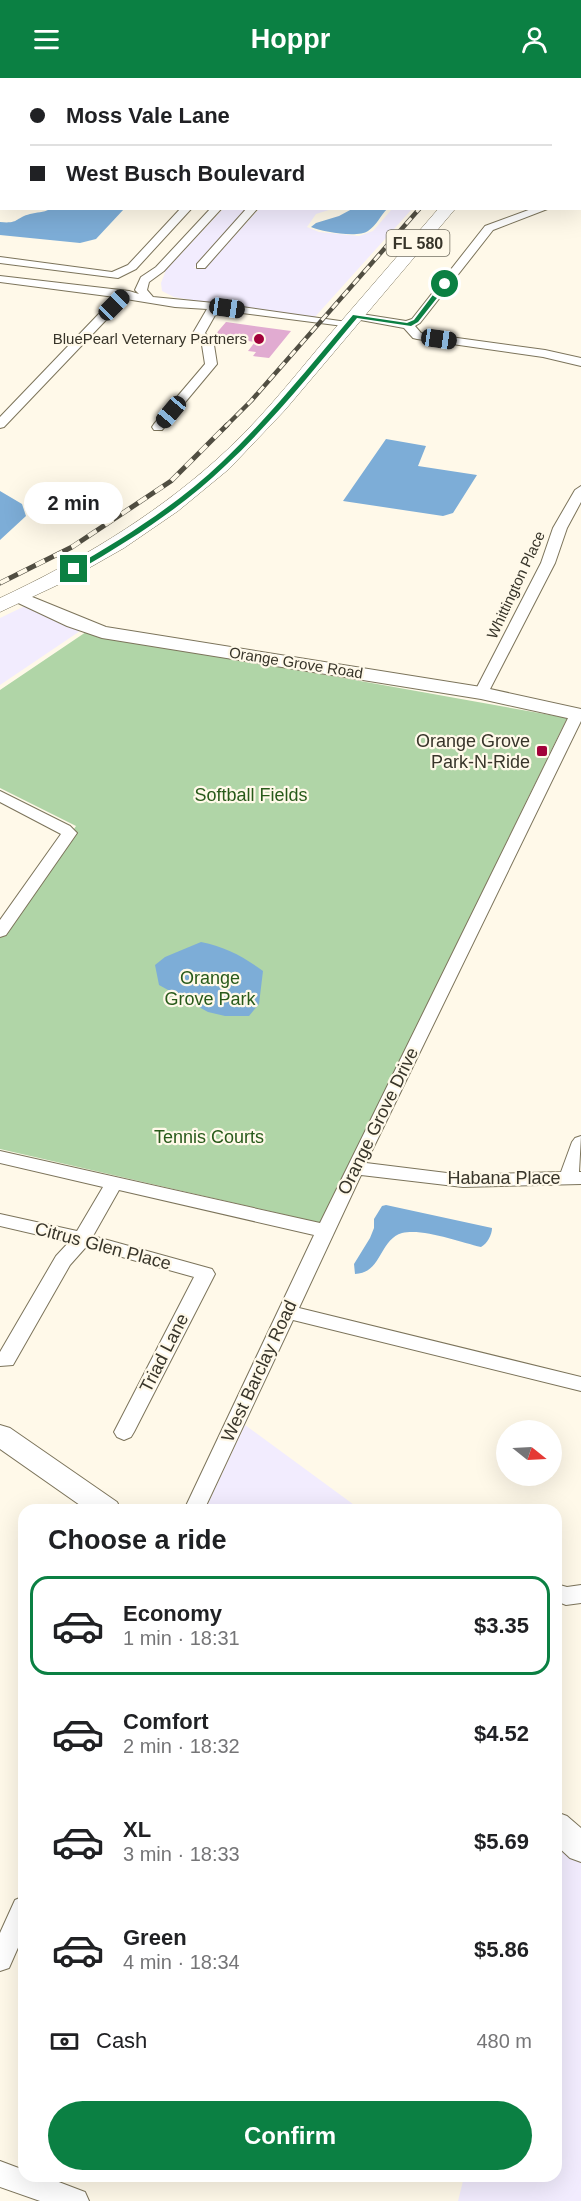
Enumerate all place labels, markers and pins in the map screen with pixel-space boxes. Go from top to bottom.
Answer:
place label: BluePearl Veternary Partners [53,330,247,347]
marker: BluePearl Veternary Partners [252,332,266,346]
place label: Orange Grove Park-N-Ride [416,731,530,772]
marker: Orange Grove Park-N-Ride [535,744,549,758]

